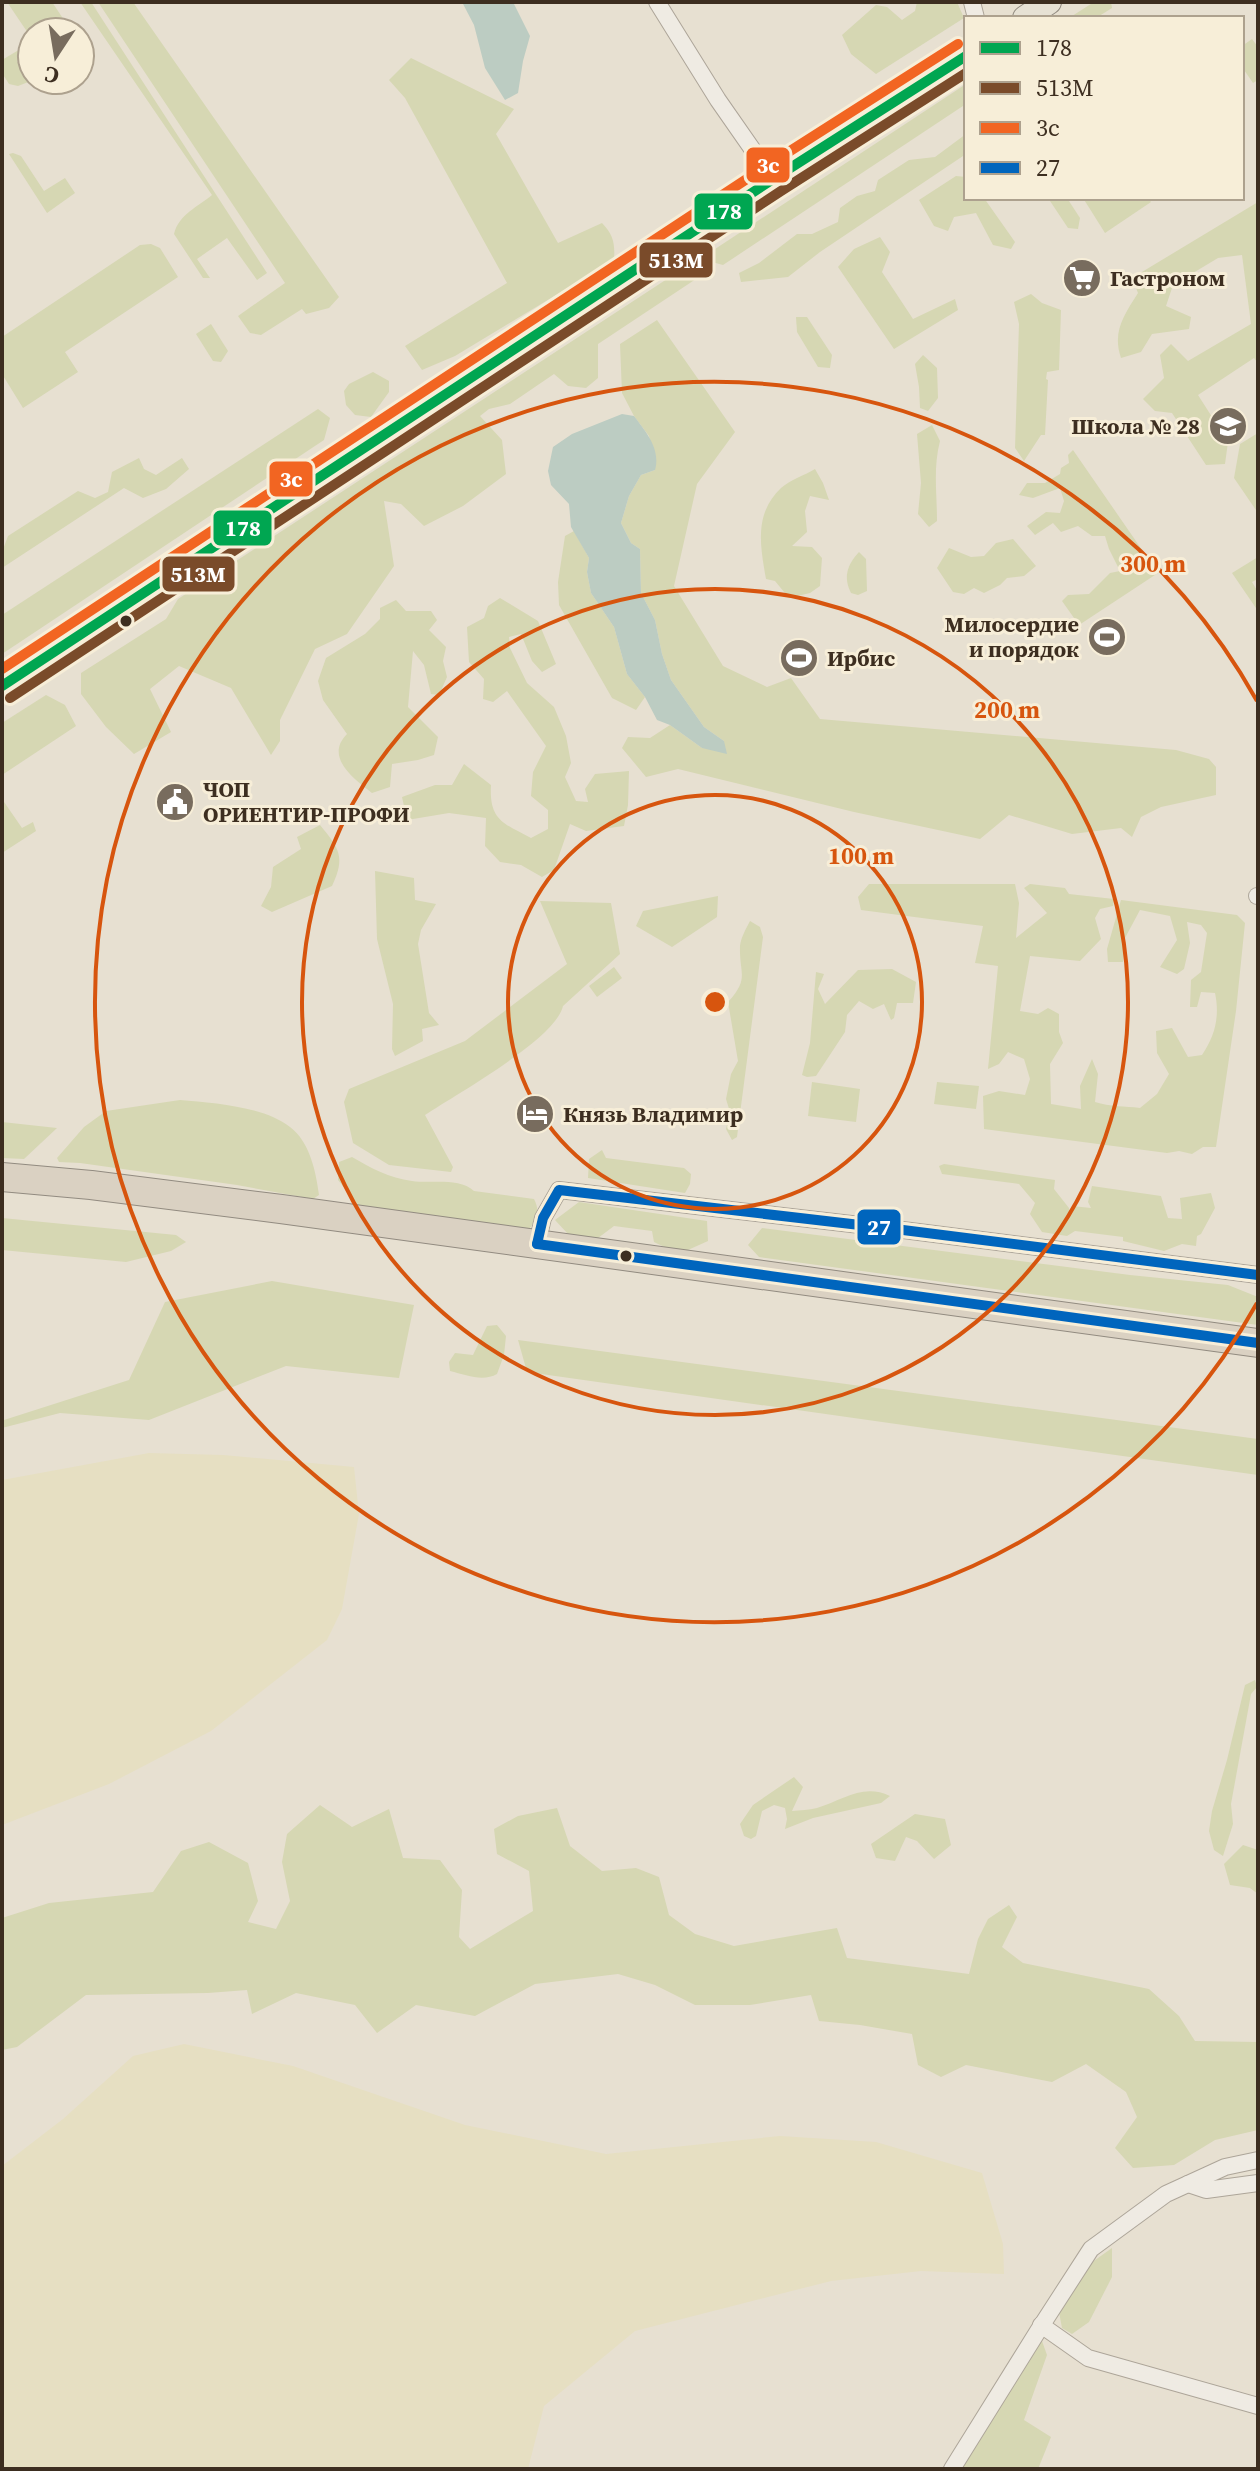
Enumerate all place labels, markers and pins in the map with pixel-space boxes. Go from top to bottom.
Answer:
supermarket icon: Гастроном [1061,257,1103,299]
place label: Гастроном [1110,263,1225,293]
school or university icon: Школа № 28 [1207,405,1249,447]
place label: Школа № 28 [1071,411,1200,441]
place label: Милосердие и порядок [944,609,1079,664]
unlabelled marker [118,613,134,629]
sports icon: Милосердие и порядок [1086,616,1128,658]
sports icon: Ирбис [778,637,820,679]
place label: Ирбис [827,643,895,673]
place label: ЧОП ОРИЕНТИР-ПРОФИ [203,774,410,829]
public building icon: ЧОП ОРИЕНТИР-ПРОФИ [154,781,196,823]
centre of rings [701,988,729,1016]
hotel icon: Князь Владимир [514,1093,556,1135]
place label: Князь Владимир [563,1099,743,1129]
unlabelled marker [618,1248,634,1264]

